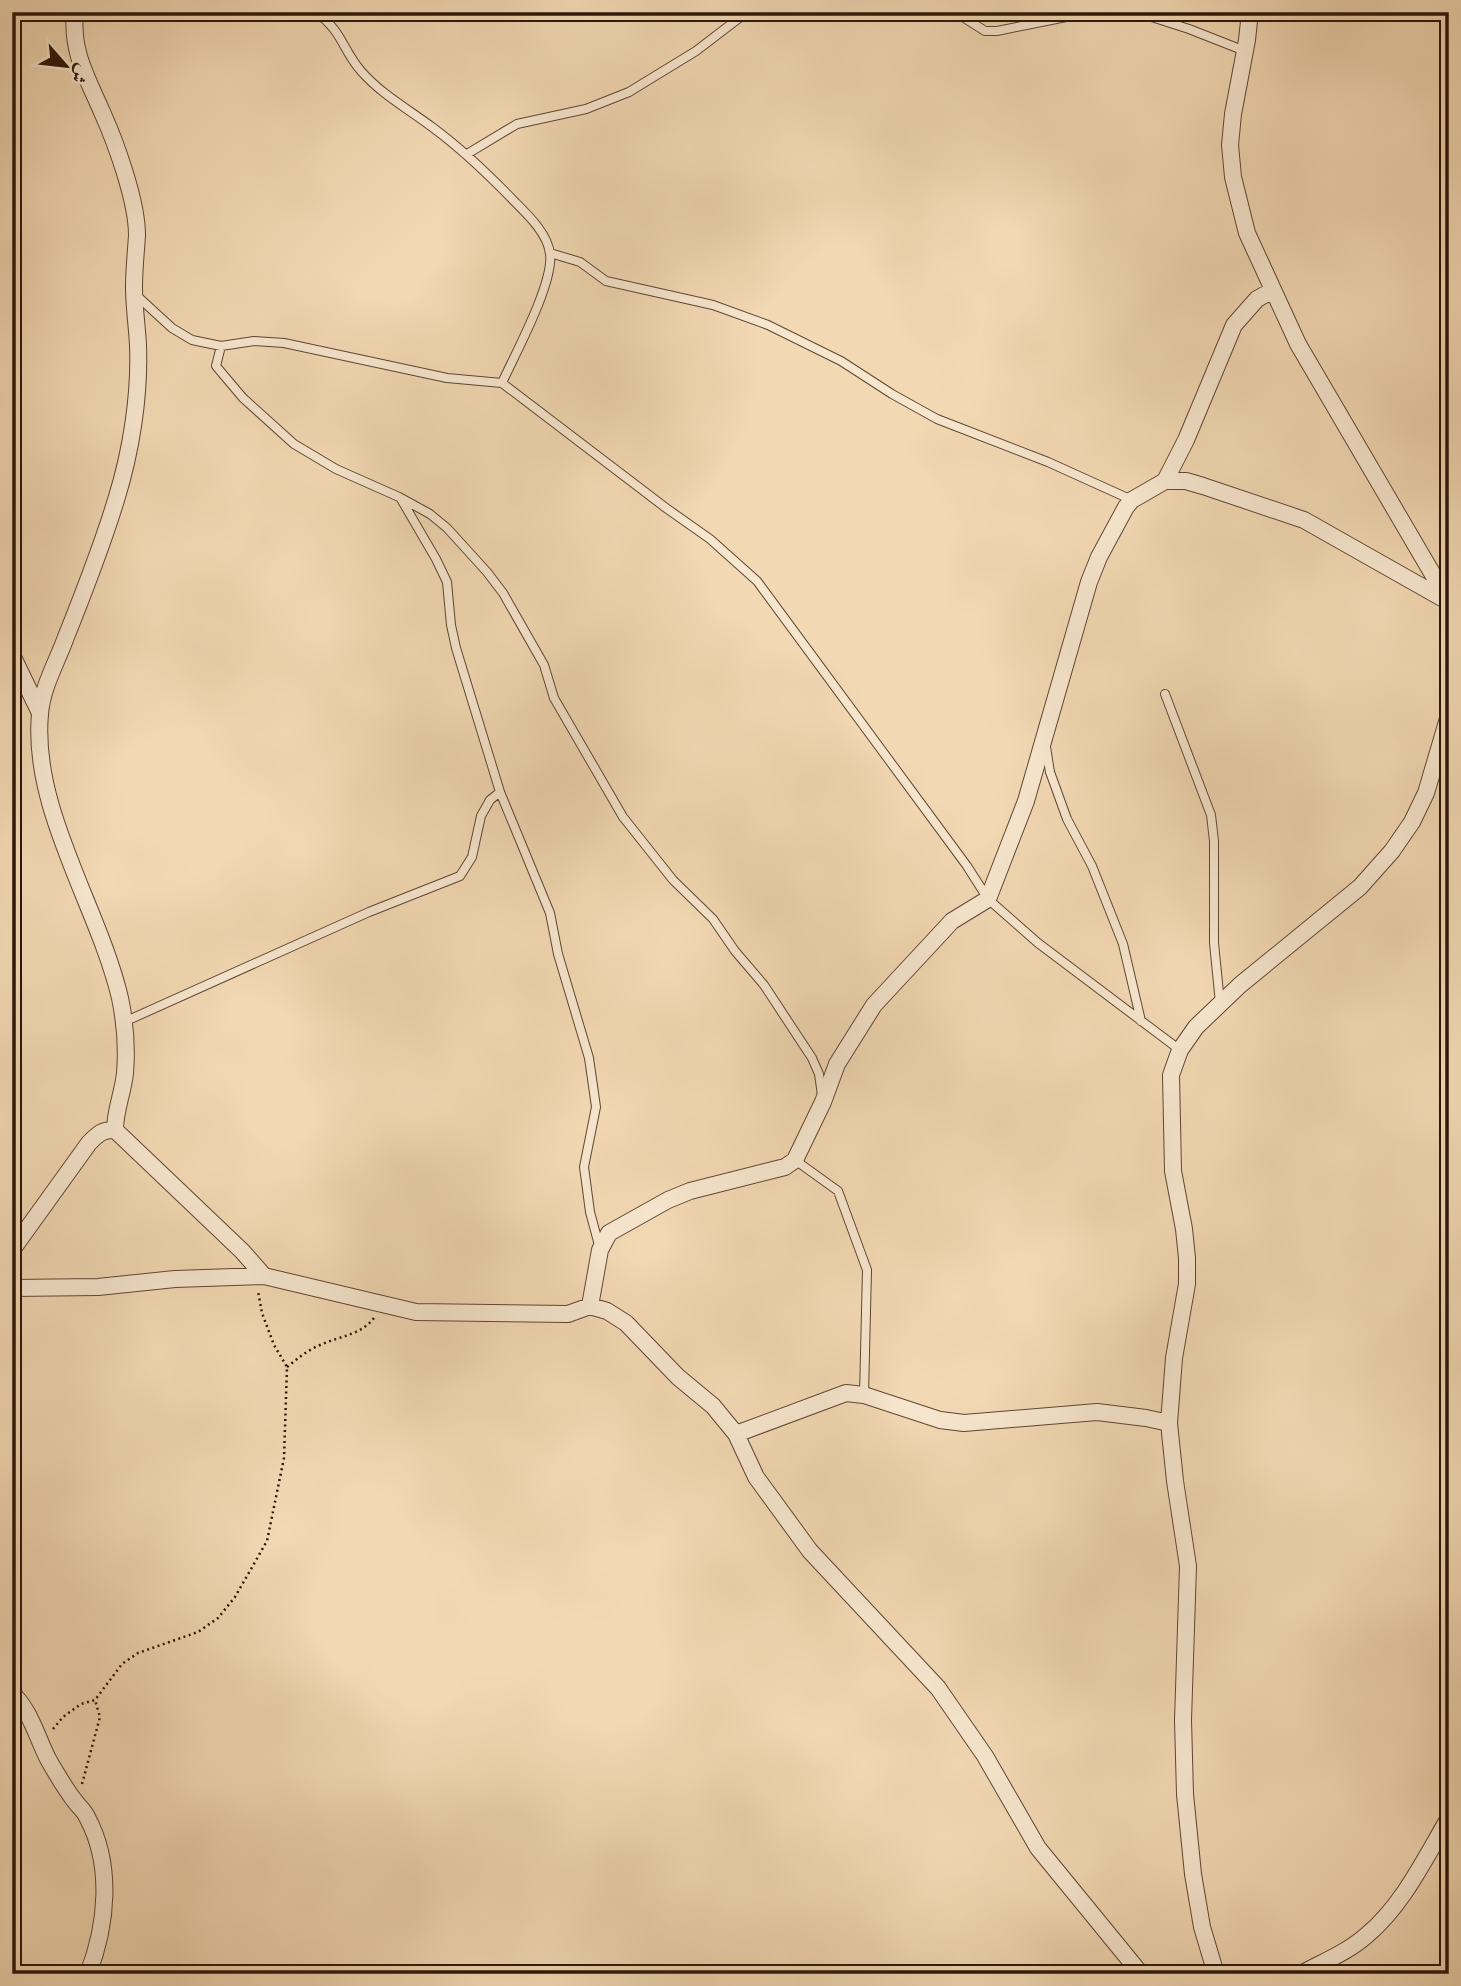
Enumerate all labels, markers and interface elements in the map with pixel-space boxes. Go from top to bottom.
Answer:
north arrow [32,32,102,102]
text: ش [65,60,95,87]

